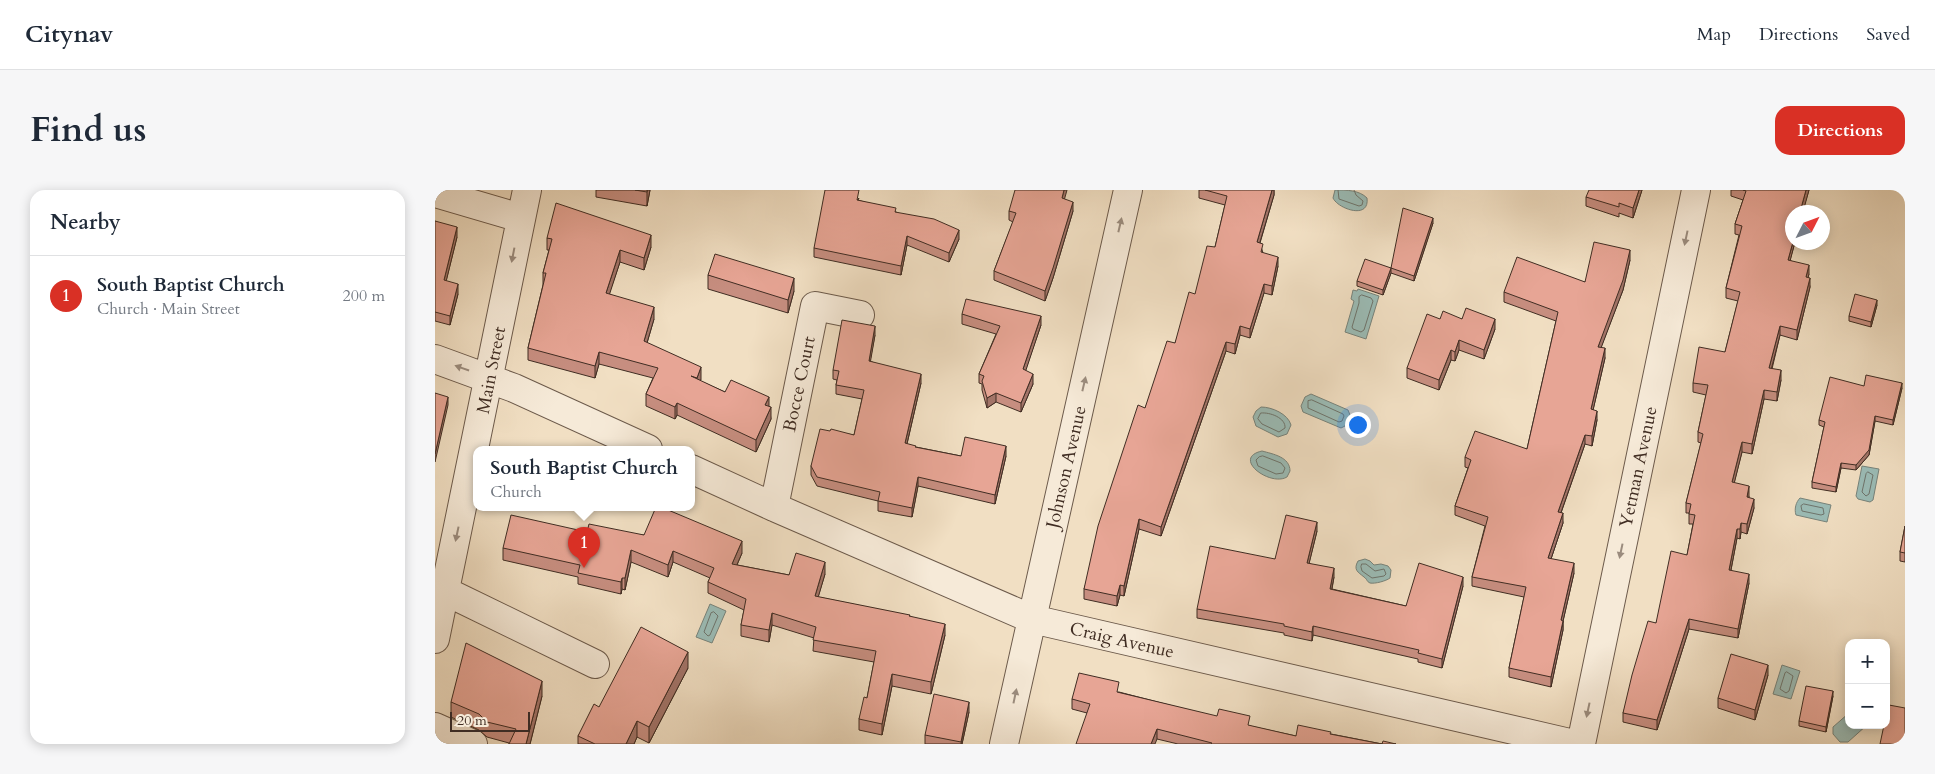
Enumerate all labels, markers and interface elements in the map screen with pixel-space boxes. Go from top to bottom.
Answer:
text: Citynav [25,18,113,51]
text: Map [1697,22,1731,47]
text: Directions [1759,22,1838,47]
text: Saved [1866,22,1910,47]
text: Find us [30,106,146,154]
button: Directions [1775,106,1905,155]
north arrow [1785,205,1830,250]
text: Nearby [50,208,121,237]
one-way arrow [1116,218,1124,233]
one-way arrow [1682,230,1690,245]
one-way arrow [509,247,517,263]
text: South Baptist Church [97,272,285,298]
text: 1 [62,285,70,307]
text: 200 m [343,285,385,307]
text: Church · Main Street [97,298,240,320]
street label: Main Street [471,324,512,416]
street label: Bocce Court [777,334,822,434]
one-way arrow [455,364,470,371]
one-way arrow [1081,376,1089,392]
street label: Johnson Avenue [1040,403,1093,534]
street label: Yetman Avenue [1613,404,1664,530]
your location [1345,412,1371,438]
popup [473,446,695,511]
text: South Baptist Church [490,455,678,481]
text: Church [490,481,542,503]
one-way arrow [452,527,460,543]
pin: 1 [568,527,600,568]
one-way arrow [1617,544,1625,559]
street label: Craig Avenue [1067,616,1177,665]
map controls [1845,639,1890,729]
button: + [1845,639,1890,684]
button: − [1845,684,1890,729]
one-way arrow [1011,689,1019,704]
one-way arrow [1584,703,1592,718]
scale bar [450,709,530,732]
text: 20 m [457,711,487,730]

